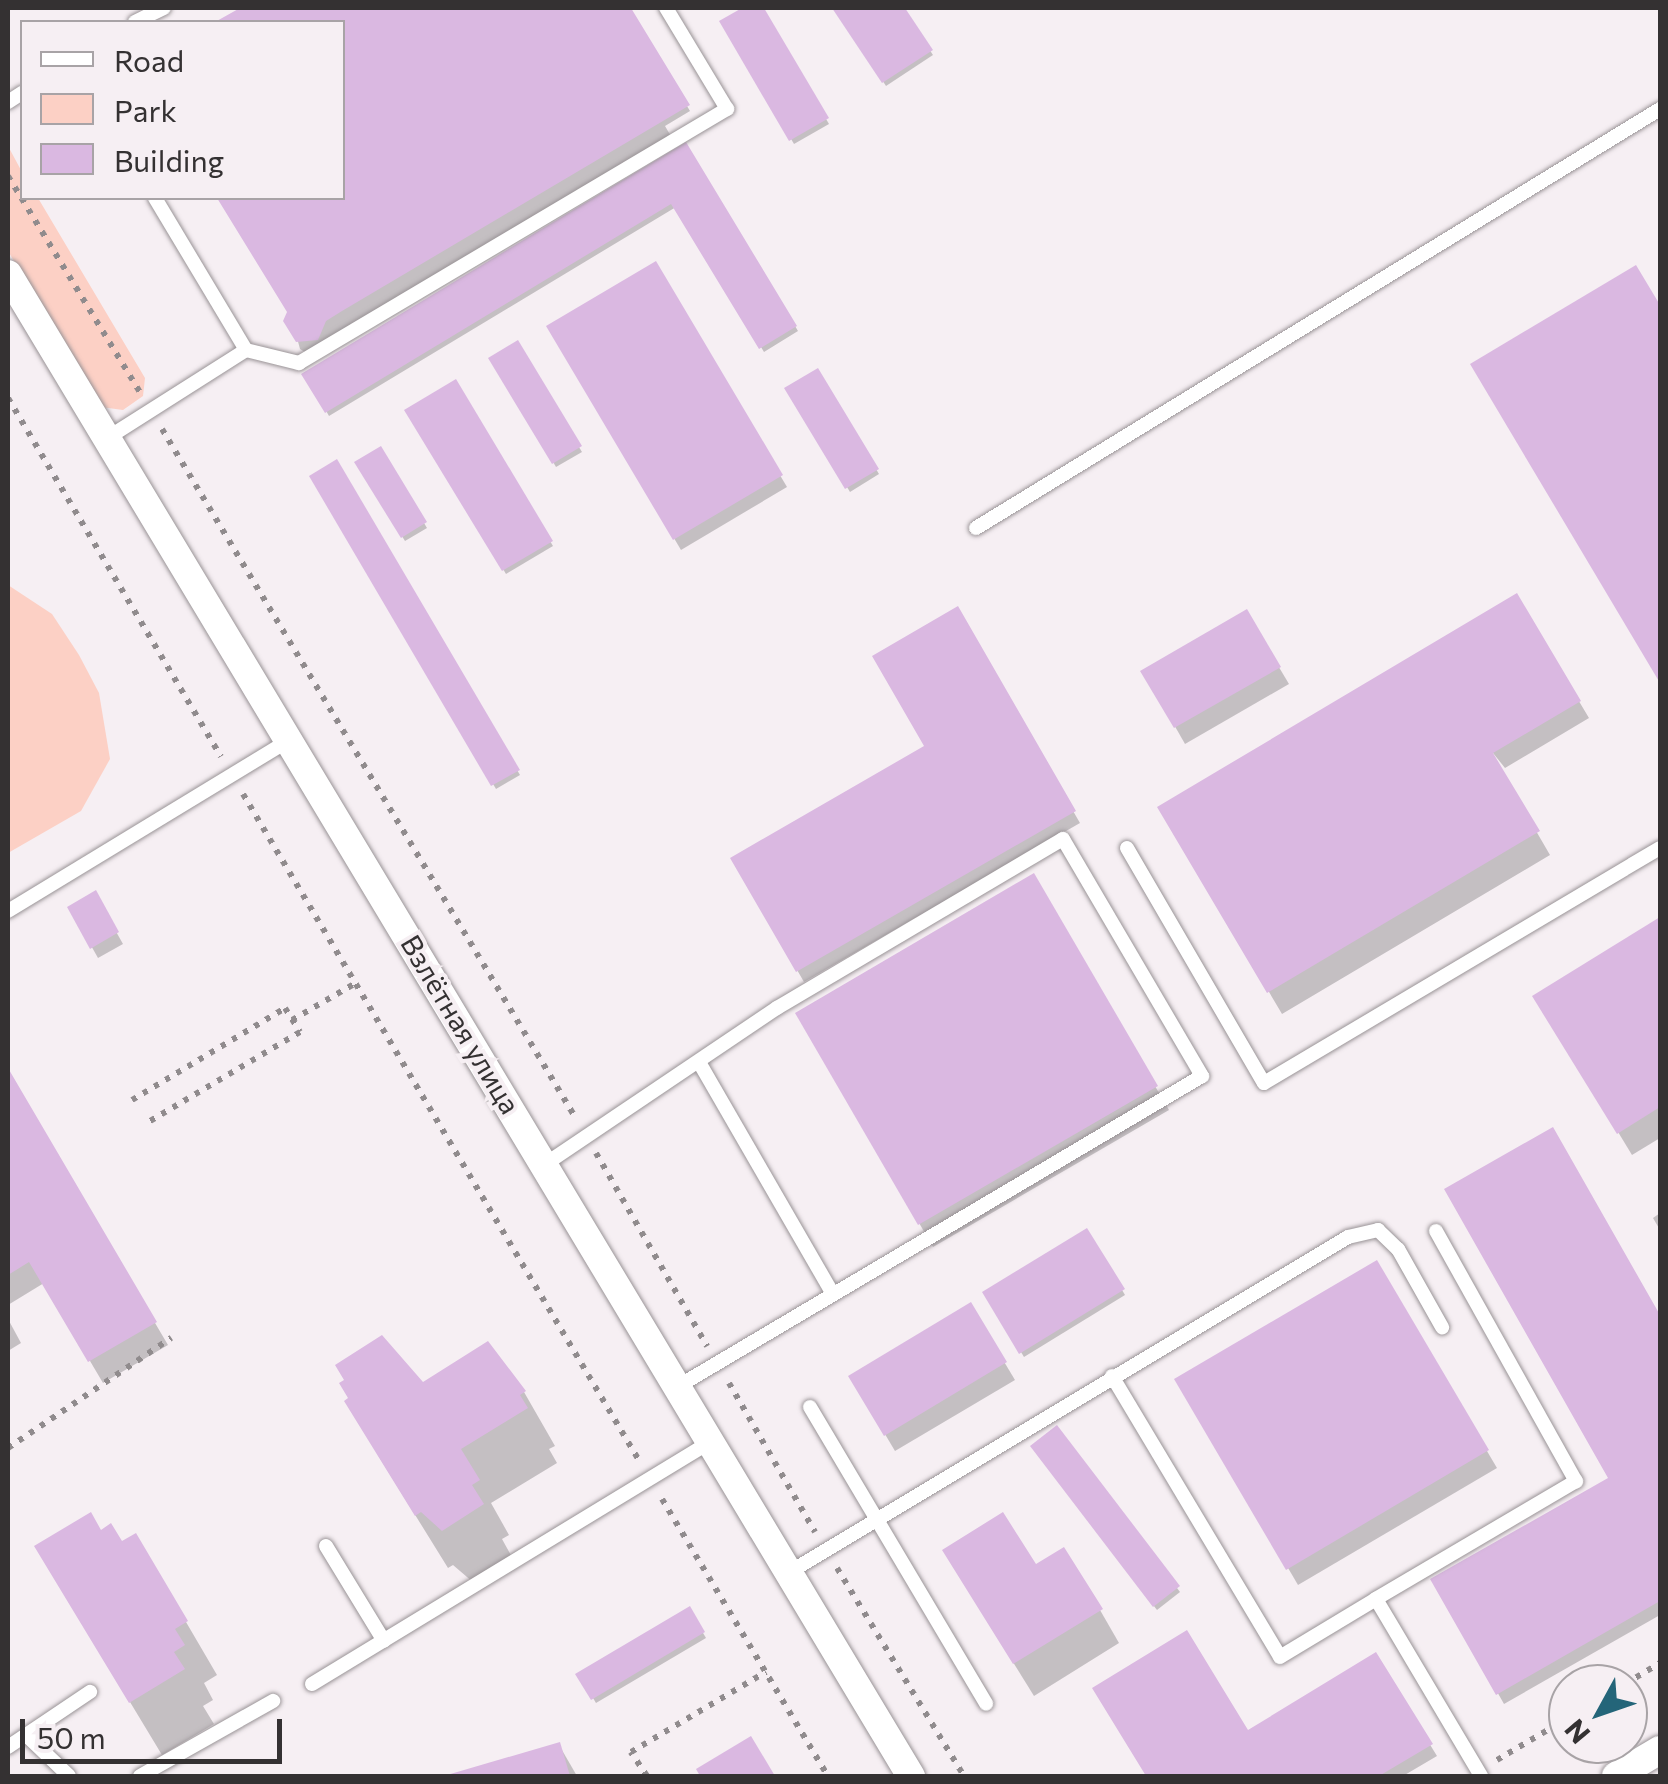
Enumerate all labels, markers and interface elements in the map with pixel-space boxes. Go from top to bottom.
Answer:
legend [20,20,345,200]
text: Road [114,41,184,78]
text: Park [114,91,177,128]
text: Building [114,141,224,178]
street label: Взлётная улица [394,928,528,1120]
north arrow [1548,1664,1648,1764]
scale bar [25,1699,288,1761]
text: N [1557,1713,1596,1751]
text: 50 m [37,1718,106,1755]

